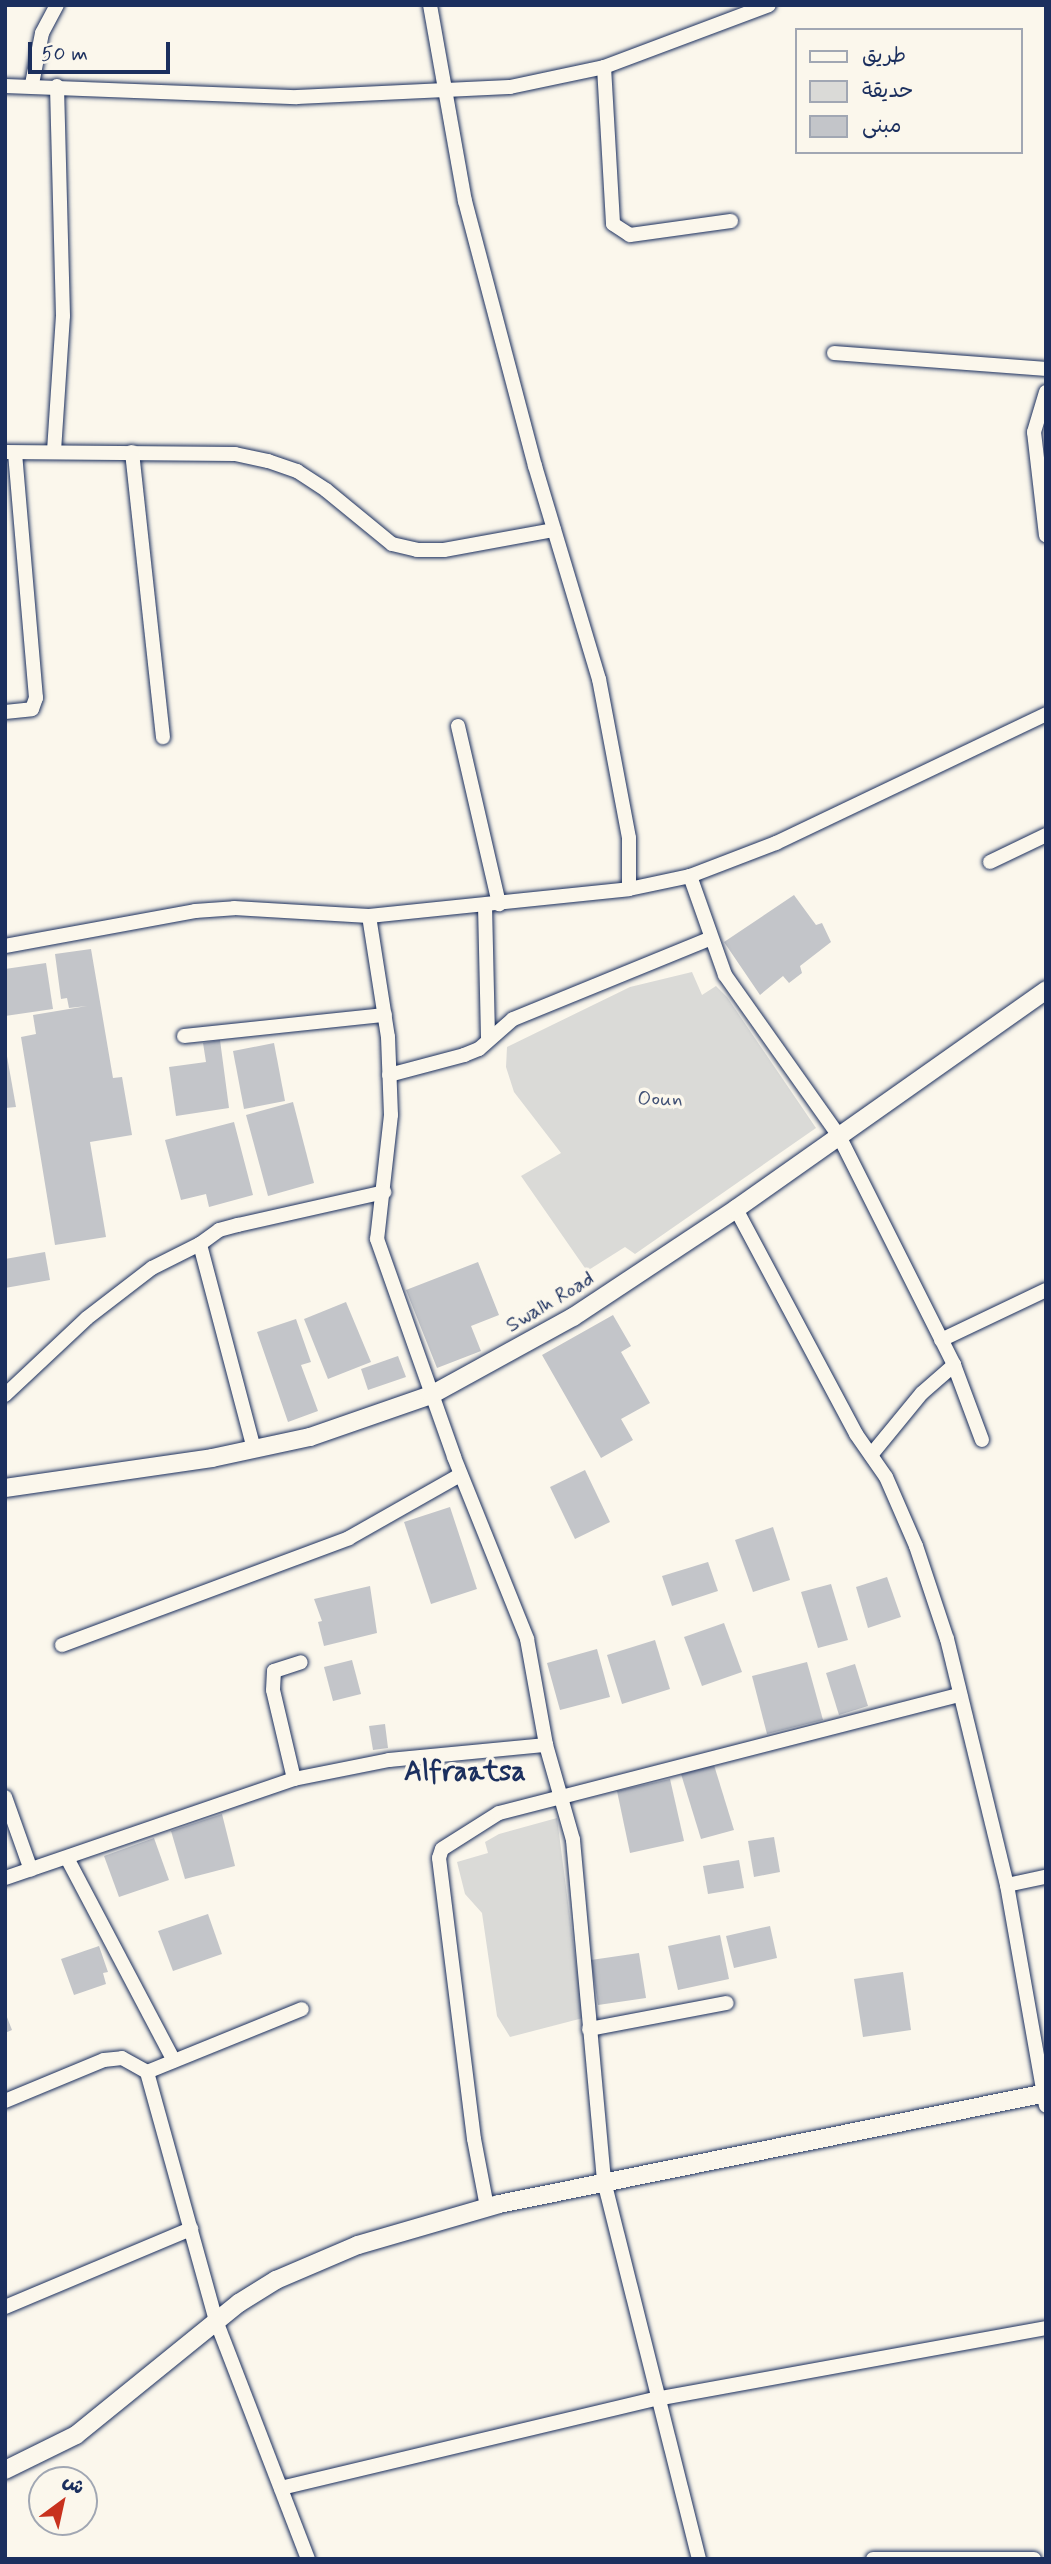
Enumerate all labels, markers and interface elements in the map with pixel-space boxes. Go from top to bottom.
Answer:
scale bar [32,28,173,72]
legend [796,28,1023,154]
text: 50 m [41,40,88,68]
text: طريق [862,42,906,70]
text: حديقة [862,77,913,105]
text: مبنى [862,112,901,140]
park label: Ooun [637,1086,683,1112]
street label: Swalh Road [501,1266,599,1338]
district label: Alfraatsa [404,1756,526,1790]
north arrow [28,2466,98,2536]
text: ش [58,2468,89,2501]

